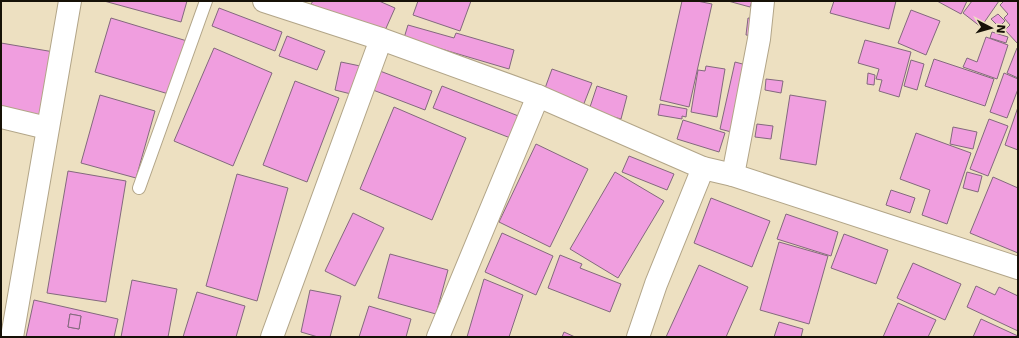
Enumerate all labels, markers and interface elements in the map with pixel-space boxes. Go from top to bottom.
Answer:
north arrow [971,8,1011,48]
text: N [994,24,1007,34]

